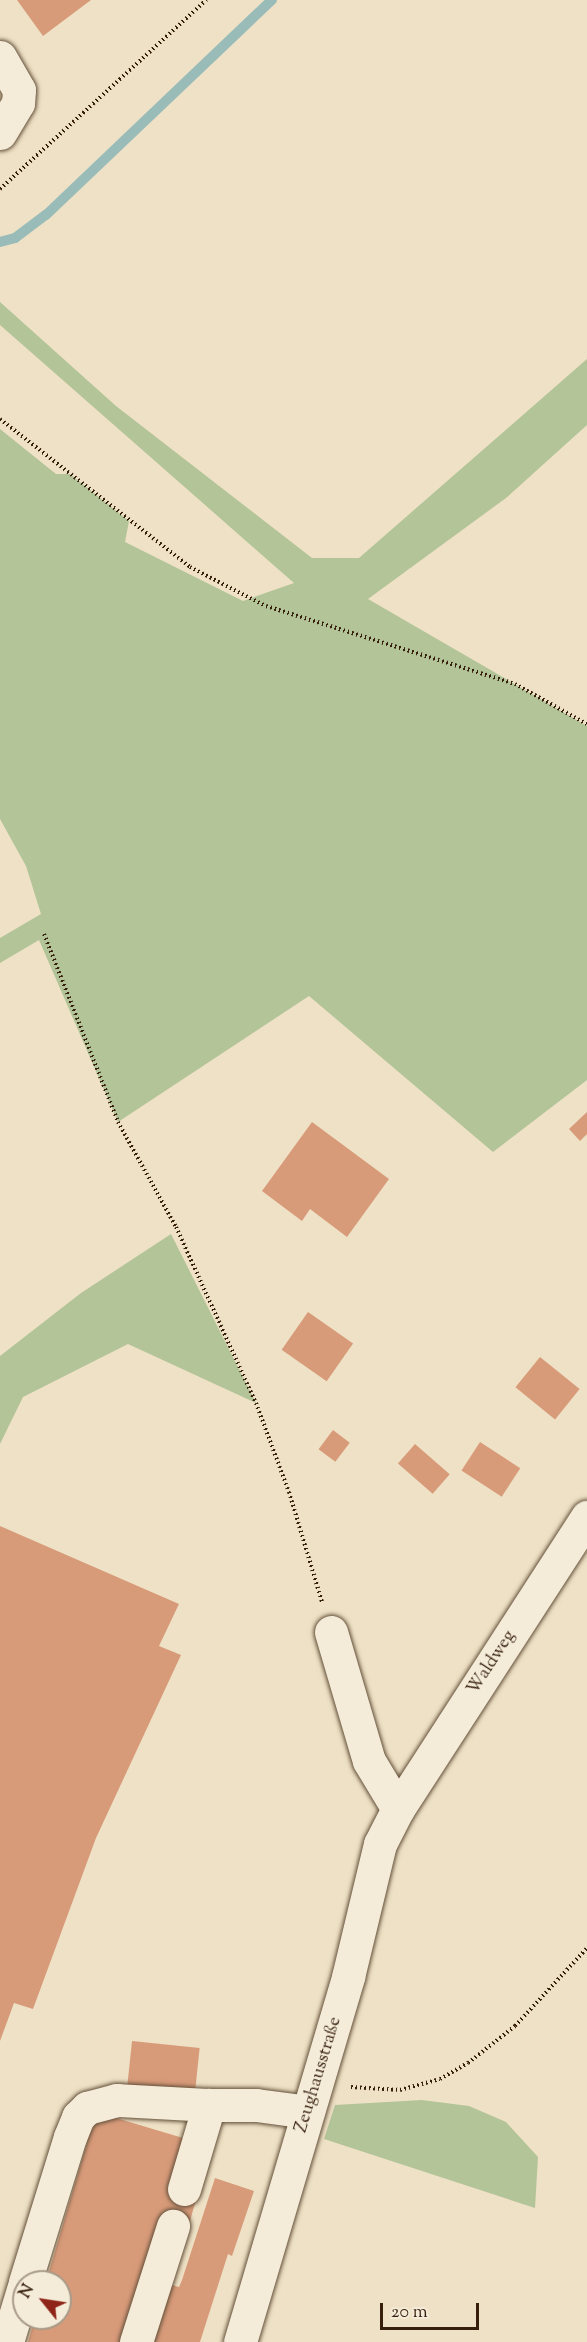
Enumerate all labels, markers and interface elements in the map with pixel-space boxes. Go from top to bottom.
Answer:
street label: Waldweg [463,1627,521,1699]
street label: Zeughausstraße [291,2015,347,2135]
north arrow [12,2270,72,2330]
text: N [15,2280,41,2303]
scale bar [383,2291,482,2329]
text: 20 m [391,2300,428,2326]

